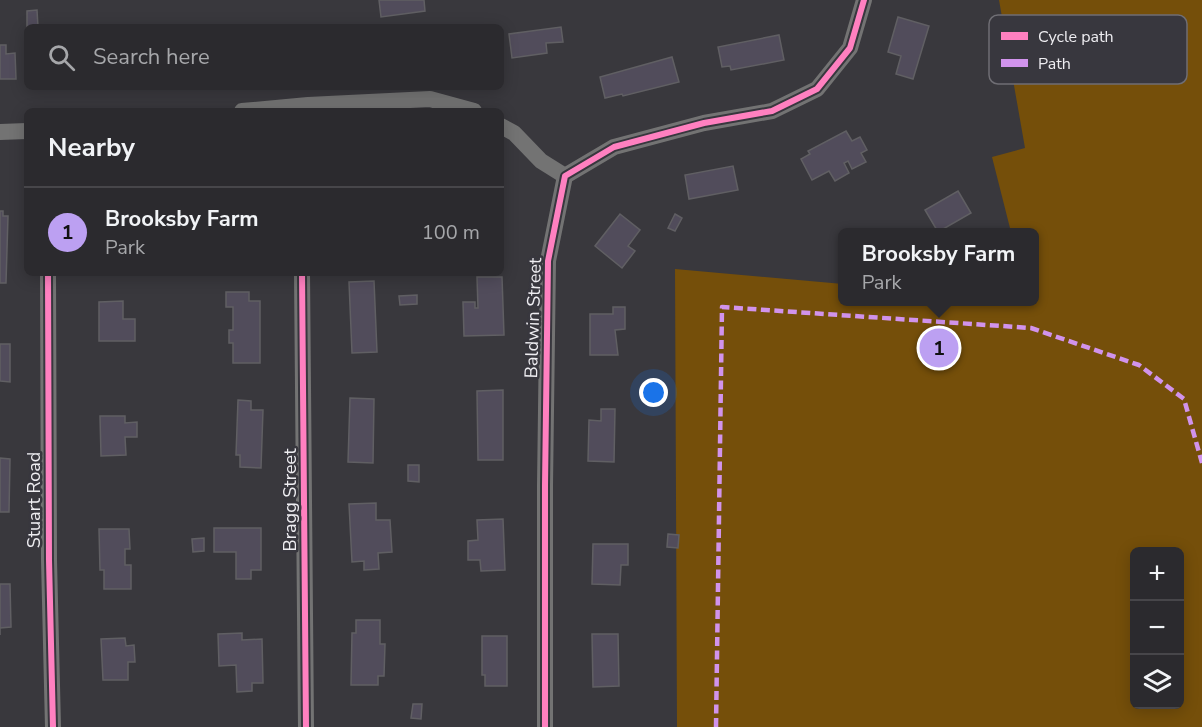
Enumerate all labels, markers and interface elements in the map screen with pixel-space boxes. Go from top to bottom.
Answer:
legend [989,15,1187,84]
search box [24,24,504,90]
text: Cycle path [1038,26,1114,48]
icon: search [45,41,78,74]
text: Search here [93,42,210,72]
text: Path [1038,53,1071,75]
text: Nearby [48,130,135,165]
text: Brooksby Farm [105,204,259,234]
text: 1 [62,219,74,246]
text: 100 m [422,219,480,246]
popup [838,228,1039,306]
text: Park [105,234,145,261]
text: Brooksby Farm [862,239,1015,269]
street label: Baldwin Street [519,257,547,379]
text: Park [862,269,902,296]
pin: 1 [920,326,958,370]
your location [639,378,668,407]
street label: Bragg Street [278,448,302,551]
street label: Stuart Road [22,452,46,548]
map controls [1130,547,1184,709]
button: + [1130,547,1184,601]
button: − [1130,601,1184,655]
button: layers [1130,655,1184,709]

